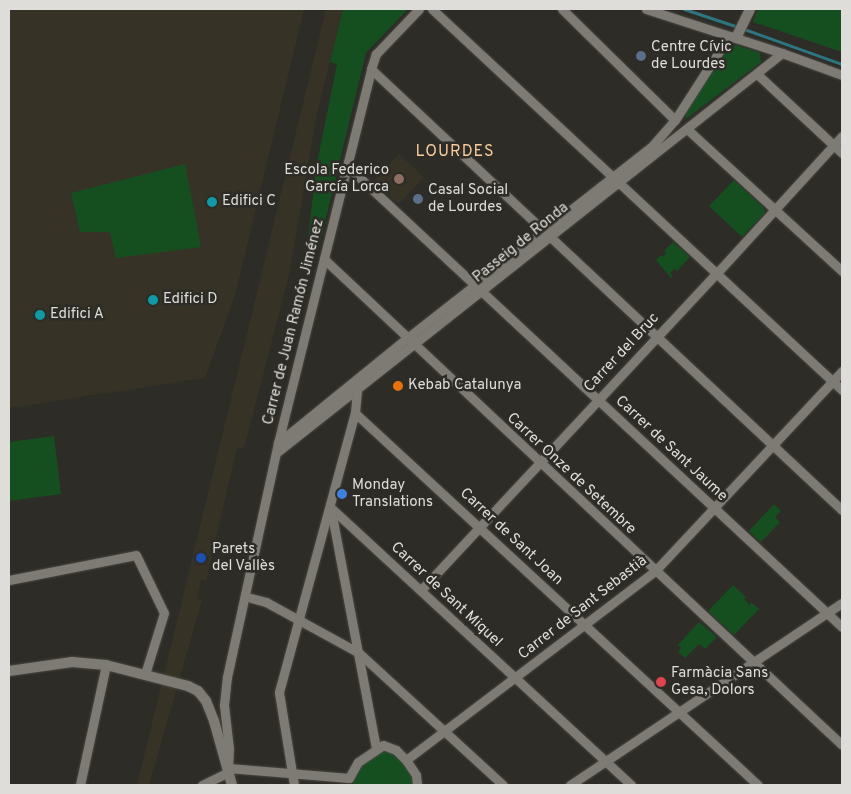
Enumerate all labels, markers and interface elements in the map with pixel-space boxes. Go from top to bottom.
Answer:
place label: Centre Cívic de Lourdes [651,38,732,73]
marker: Centre Cívic de Lourdes [635,50,647,62]
district label: LOURDES [415,142,495,162]
place label: Escola Federico García Lorca [284,161,389,196]
marker: Escola Federico García Lorca [393,173,405,185]
place label: Casal Social de Lourdes [428,181,508,216]
place label: Edifici C [222,193,276,211]
marker: Casal Social de Lourdes [412,193,424,205]
marker: Edifici C [206,196,218,208]
street label: Passeig de Ronda [470,199,572,287]
street label: Carrer de Juan Ramón Jiménez [260,217,328,427]
place label: Edifici D [163,291,218,309]
marker: Edifici D [147,294,159,306]
place label: Edifici A [50,306,105,324]
marker: Edifici A [34,309,46,321]
street label: Carrer del Bruc [581,310,663,396]
place label: Kebab Catalunya [408,377,521,395]
marker: Kebab Catalunya [392,380,404,392]
street label: Carrer de Sant Jaume [611,392,731,506]
street label: Carrer Onze de Setembre [503,409,639,539]
place label: Monday Translations [352,476,433,511]
street label: Carrer de Sant Joan [456,485,566,589]
marker: Monday Translations [336,488,348,500]
street label: Carrer de Sant Miquel [387,539,505,651]
place label: Parets del Vallès [212,540,276,575]
marker: Parets del Vallès [194,551,208,565]
street label: Carrer de Sant Sebastià [515,552,651,664]
place label: Farmàcia Sans Gesa, Dolors [671,664,768,699]
marker: Farmàcia Sans Gesa, Dolors [655,676,667,688]

